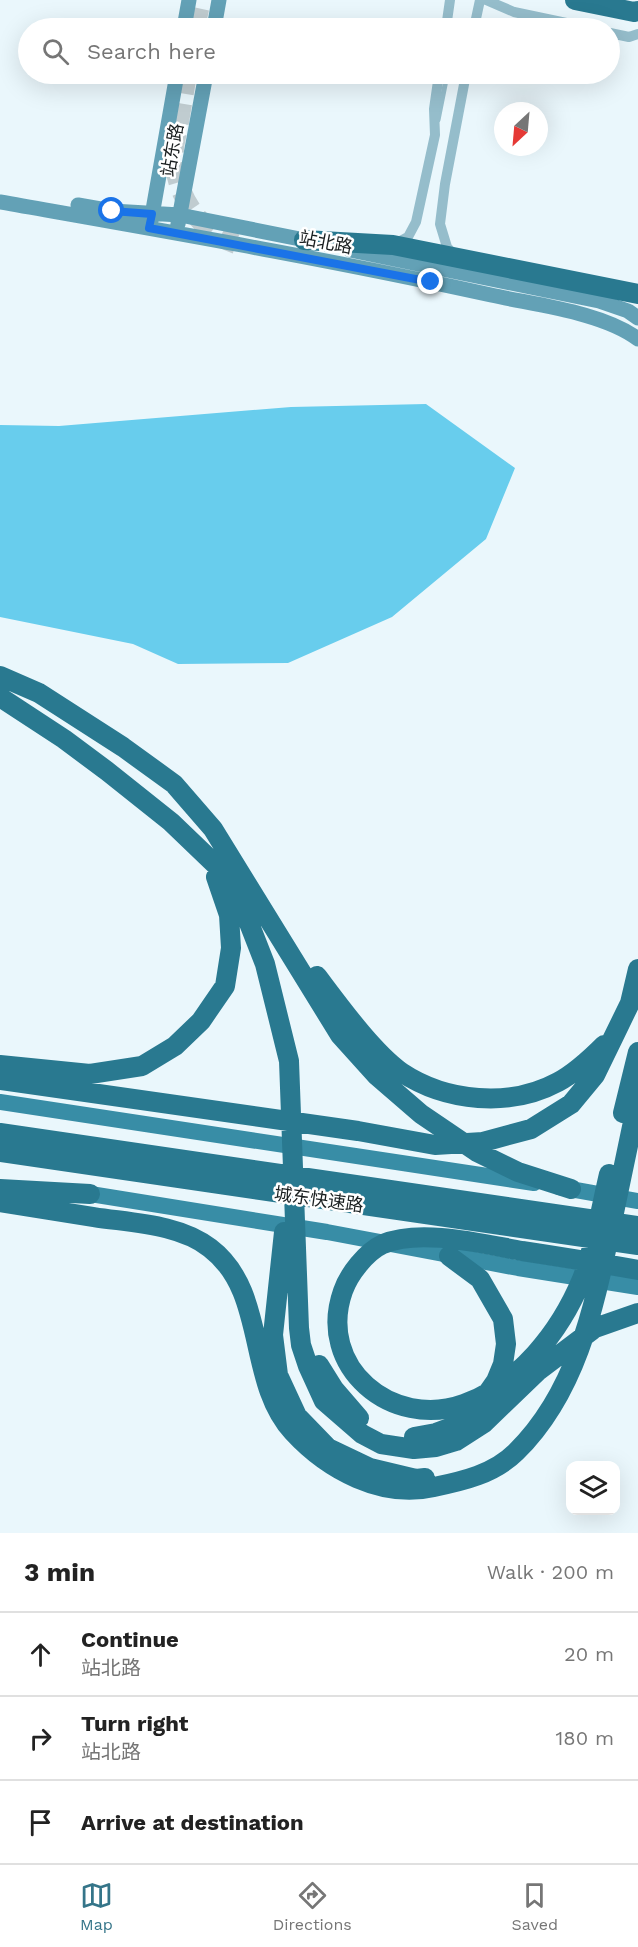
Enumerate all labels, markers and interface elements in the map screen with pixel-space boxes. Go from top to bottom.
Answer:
search box [18,18,620,84]
icon: search [39,35,72,68]
text: Search here [87,39,216,64]
north arrow [494,102,548,156]
street label: 站东路 [157,122,187,178]
route start [98,197,124,223]
street label: 站北路 [297,227,355,257]
route end [417,268,443,294]
street label: 城东快速路 [273,1182,365,1216]
map controls [566,1461,620,1515]
button: layers [566,1461,620,1515]
text: 3 min [24,1557,95,1587]
text: Walk · 200 m [487,1560,614,1584]
text: Continue [81,1627,179,1652]
icon: ahead [24,1638,57,1671]
text: 20 m [564,1642,614,1666]
text: 站北路 [81,1656,141,1680]
text: Turn right [81,1711,188,1736]
icon: right [24,1722,57,1755]
text: 180 m [556,1726,614,1750]
text: 站北路 [81,1740,141,1764]
icon: arrive [24,1806,57,1839]
text: Arrive at destination [81,1810,304,1835]
tab: Map [80,1879,113,1934]
tab: Directions [273,1879,352,1934]
tab: Saved [512,1879,558,1934]

